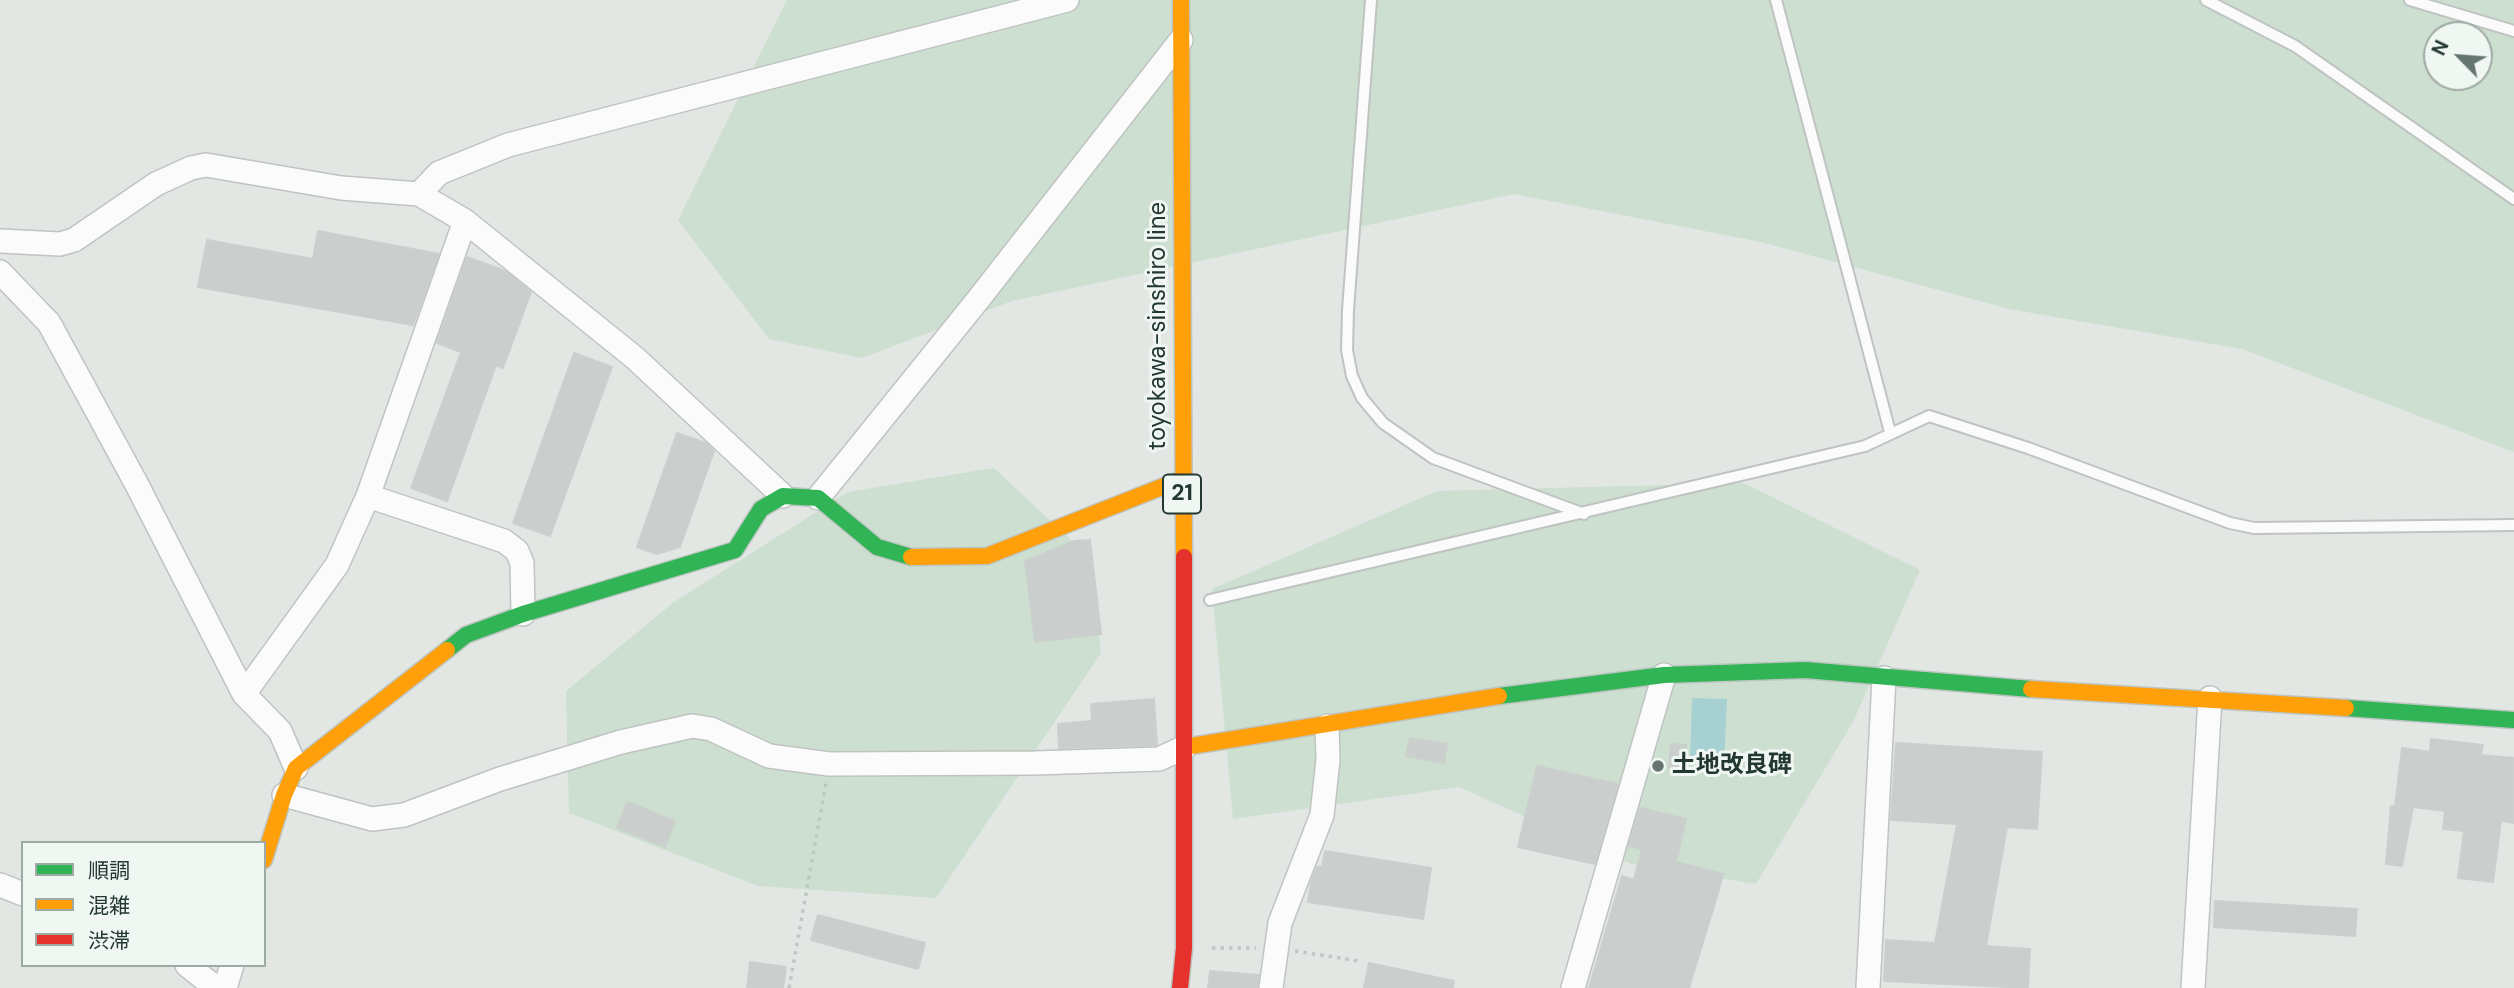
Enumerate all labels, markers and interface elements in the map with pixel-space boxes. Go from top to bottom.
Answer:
north arrow [2423,21,2493,91]
text: N [2426,36,2455,59]
street label: toyokawa-sinshiro line [1145,202,1173,450]
road number: 21 [1163,474,1201,514]
place label: 土地改良碑 [1672,752,1792,780]
marker: 土地改良碑 [1650,758,1666,774]
legend [21,841,266,967]
text: 順調 [88,857,130,885]
text: 混雑 [88,892,130,920]
text: 渋滞 [88,927,130,955]

